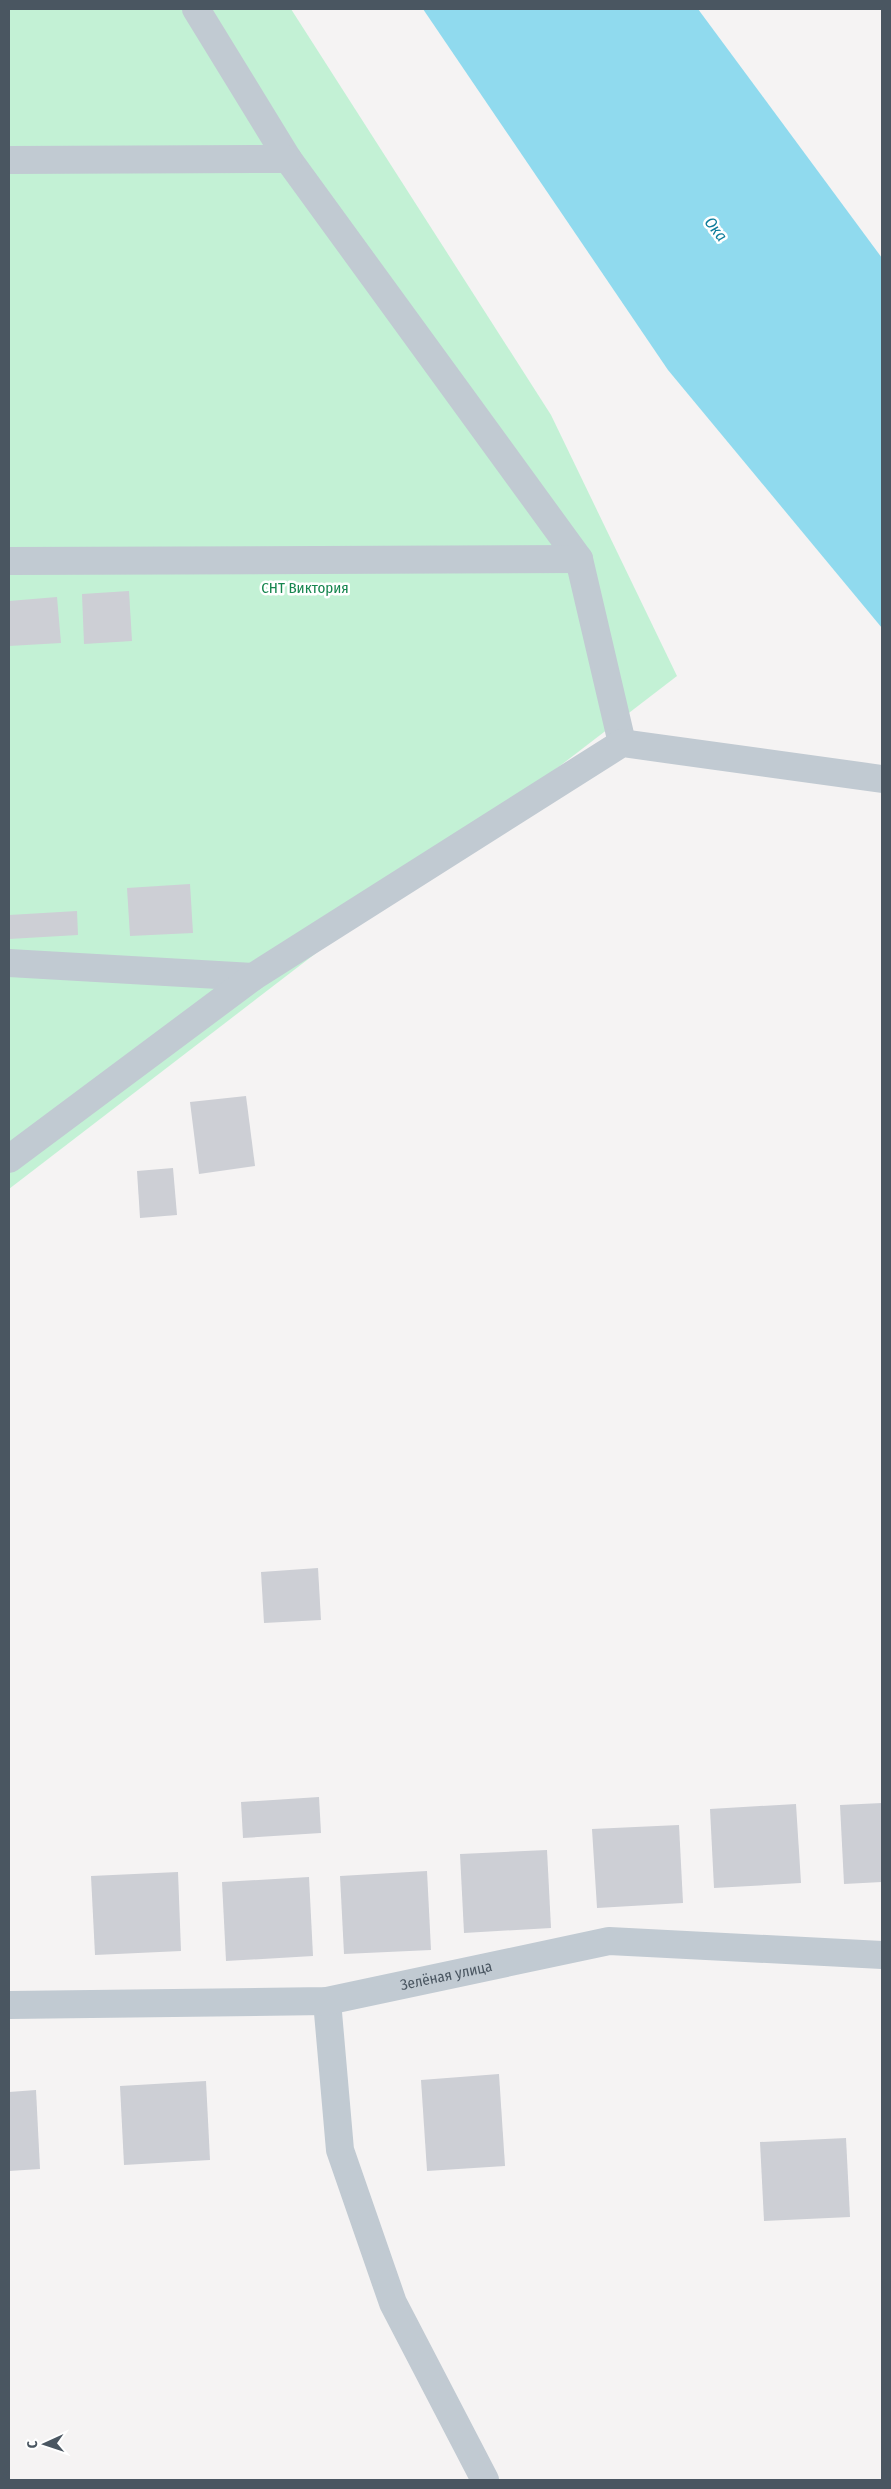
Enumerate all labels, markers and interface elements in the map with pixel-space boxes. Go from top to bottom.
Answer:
water label: Ока [701,213,731,245]
park label: СНТ Виктория [261,579,349,597]
street label: Зелёная улица [399,1957,494,1994]
north arrow [20,2419,70,2469]
text: С [24,2440,41,2449]

